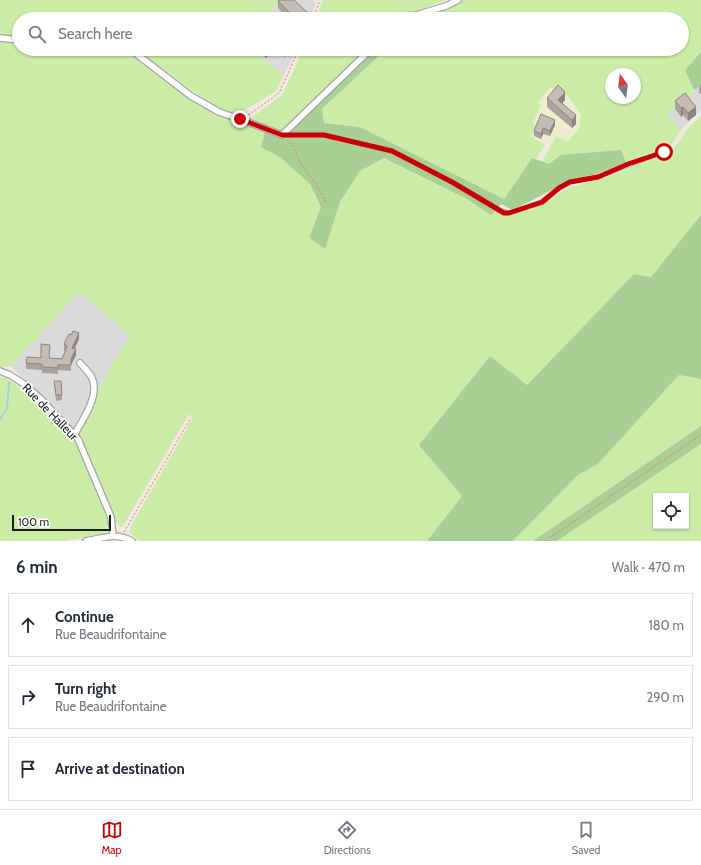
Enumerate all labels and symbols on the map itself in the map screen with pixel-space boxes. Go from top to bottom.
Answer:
north arrow [605,68,641,104]
route end [231,110,249,128]
route start [655,143,673,161]
street label: Rue de Halleur [19,380,81,444]
scale bar [12,513,111,532]

